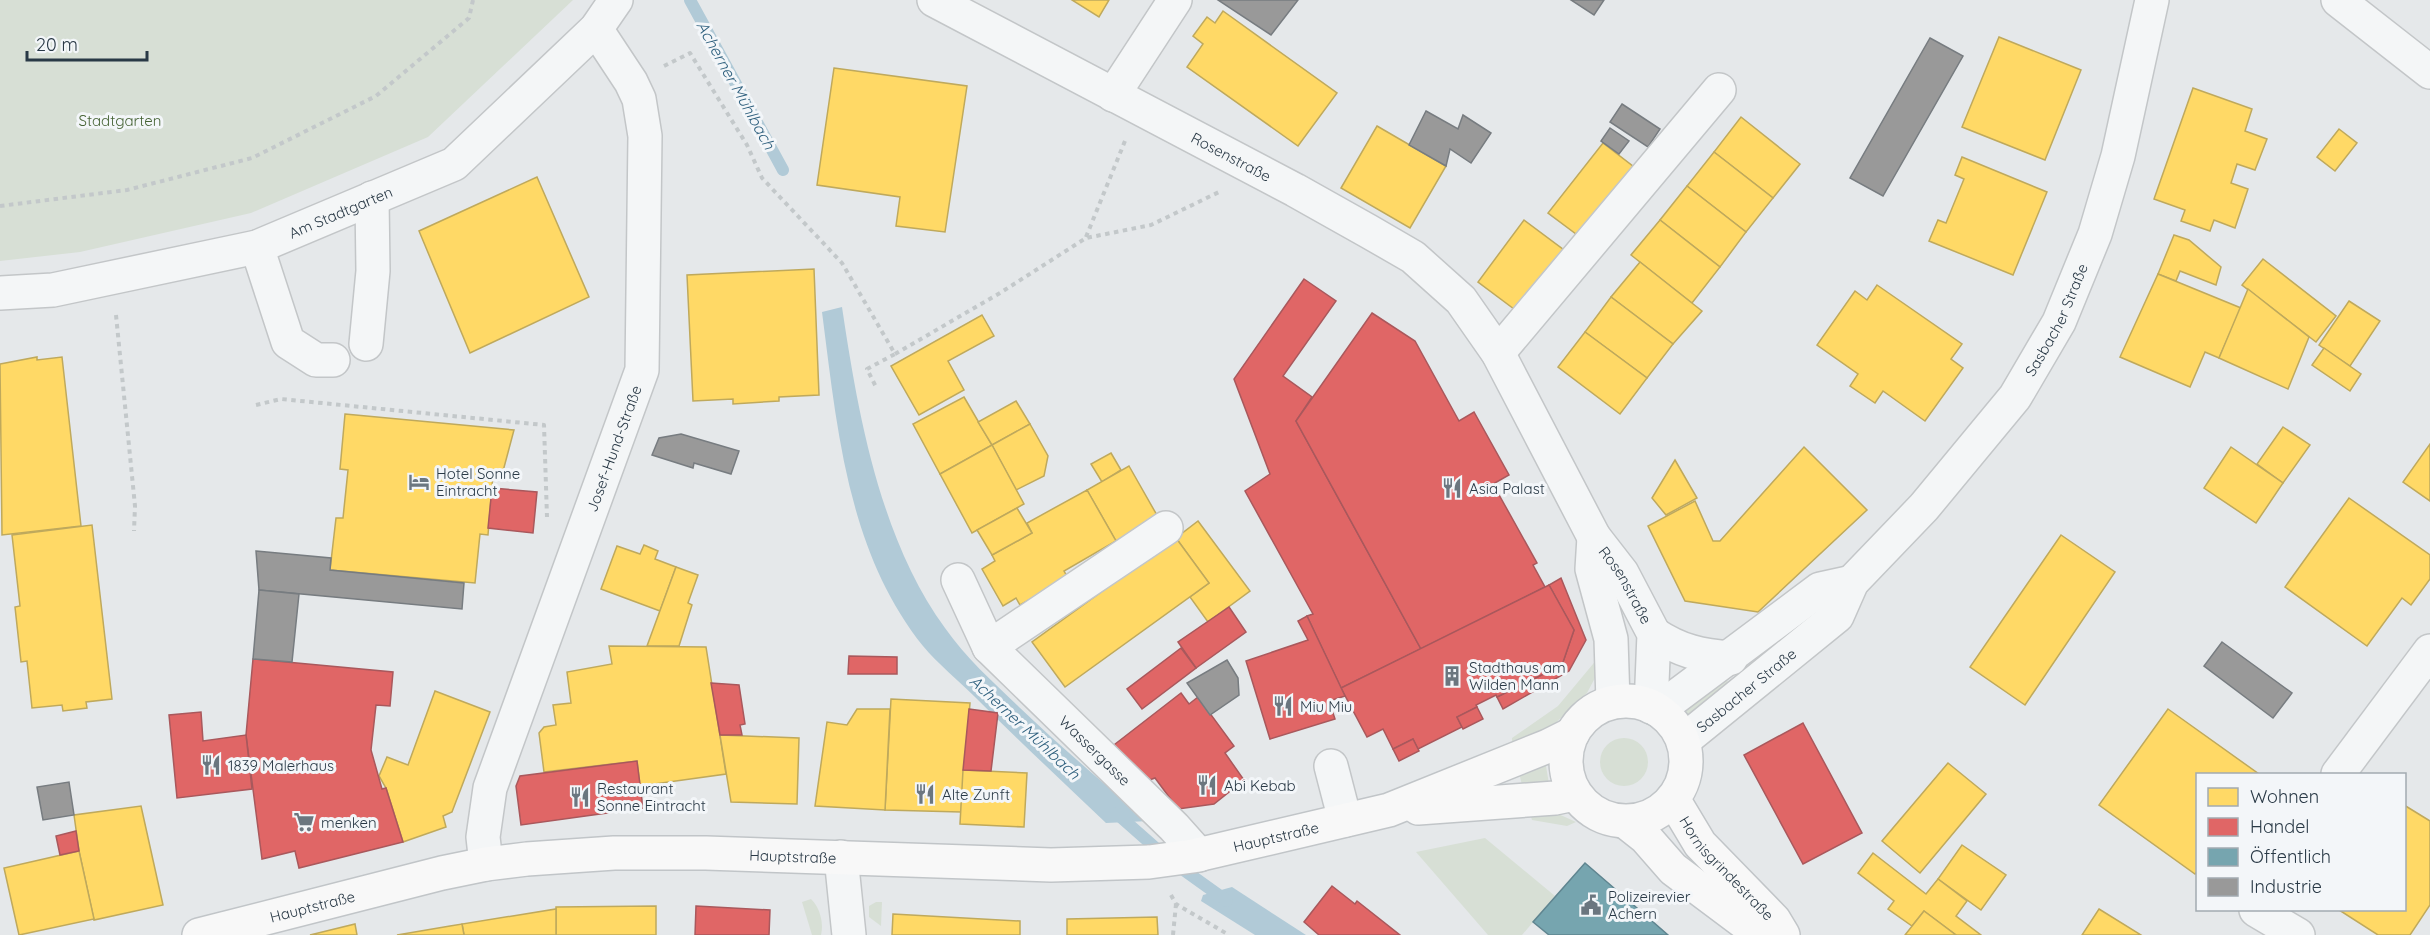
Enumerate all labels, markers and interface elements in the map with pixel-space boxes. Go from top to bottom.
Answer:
water label: Acherner Mühlbach [692,17,780,153]
scale bar [27,24,147,62]
text: 20 m [36,33,78,56]
park label: Stadtgarten [78,111,162,130]
street label: Rosenstraße [1188,128,1275,185]
street label: Am Stadtgarten [286,182,395,242]
street label: Sasbacher Straße [2020,261,2091,379]
street label: Josef-Hund-Straße [582,383,645,514]
place label: Hotel Sonne Eintracht [436,464,520,500]
hotel icon: Hotel Sonne Eintracht [407,470,431,494]
restaurant icon: Asia Palast [1440,476,1464,500]
place label: Asia Palast [1469,479,1545,498]
street label: Rosenstraße [1595,542,1656,627]
street label: Sasbacher Straße [1692,644,1800,736]
place label: Stadthaus am Wilden Mann [1469,658,1566,694]
building icon: Stadthaus am Wilden Mann [1440,664,1464,688]
water label: Acherner Mühlbach [966,671,1085,784]
restaurant icon: Miu Miu [1271,694,1295,718]
place label: Miu Miu [1300,697,1352,716]
street label: Wassergasse [1055,711,1135,789]
restaurant icon: 1839 Malerhaus [199,753,223,777]
place label: 1839 Malerhaus [228,756,334,775]
restaurant icon: Abi Kebab [1195,773,1219,797]
legend [2196,773,2406,911]
place label: Abi Kebab [1224,776,1296,795]
place label: Restaurant Sonne Eintracht [597,779,706,815]
restaurant icon: Alte Zunft [913,782,937,806]
restaurant icon: Restaurant Sonne Eintracht [568,785,592,809]
place label: Alte Zunft [942,785,1010,804]
text: Wohnen [2250,785,2319,808]
supermarket icon: menken [292,810,316,834]
street label: Hornisgrindestraße [1676,812,1778,924]
place label: menken [321,813,377,832]
text: Handel [2250,815,2310,838]
street label: Hauptstraße [1231,817,1321,856]
street label: Hauptstraße [749,845,837,867]
text: Öffentlich [2250,845,2331,868]
text: Industrie [2250,875,2322,898]
street label: Hauptstraße [268,886,357,926]
place label: Polizeirevier Achern [1608,887,1691,923]
public building icon: Polizeirevier Achern [1579,893,1603,917]

